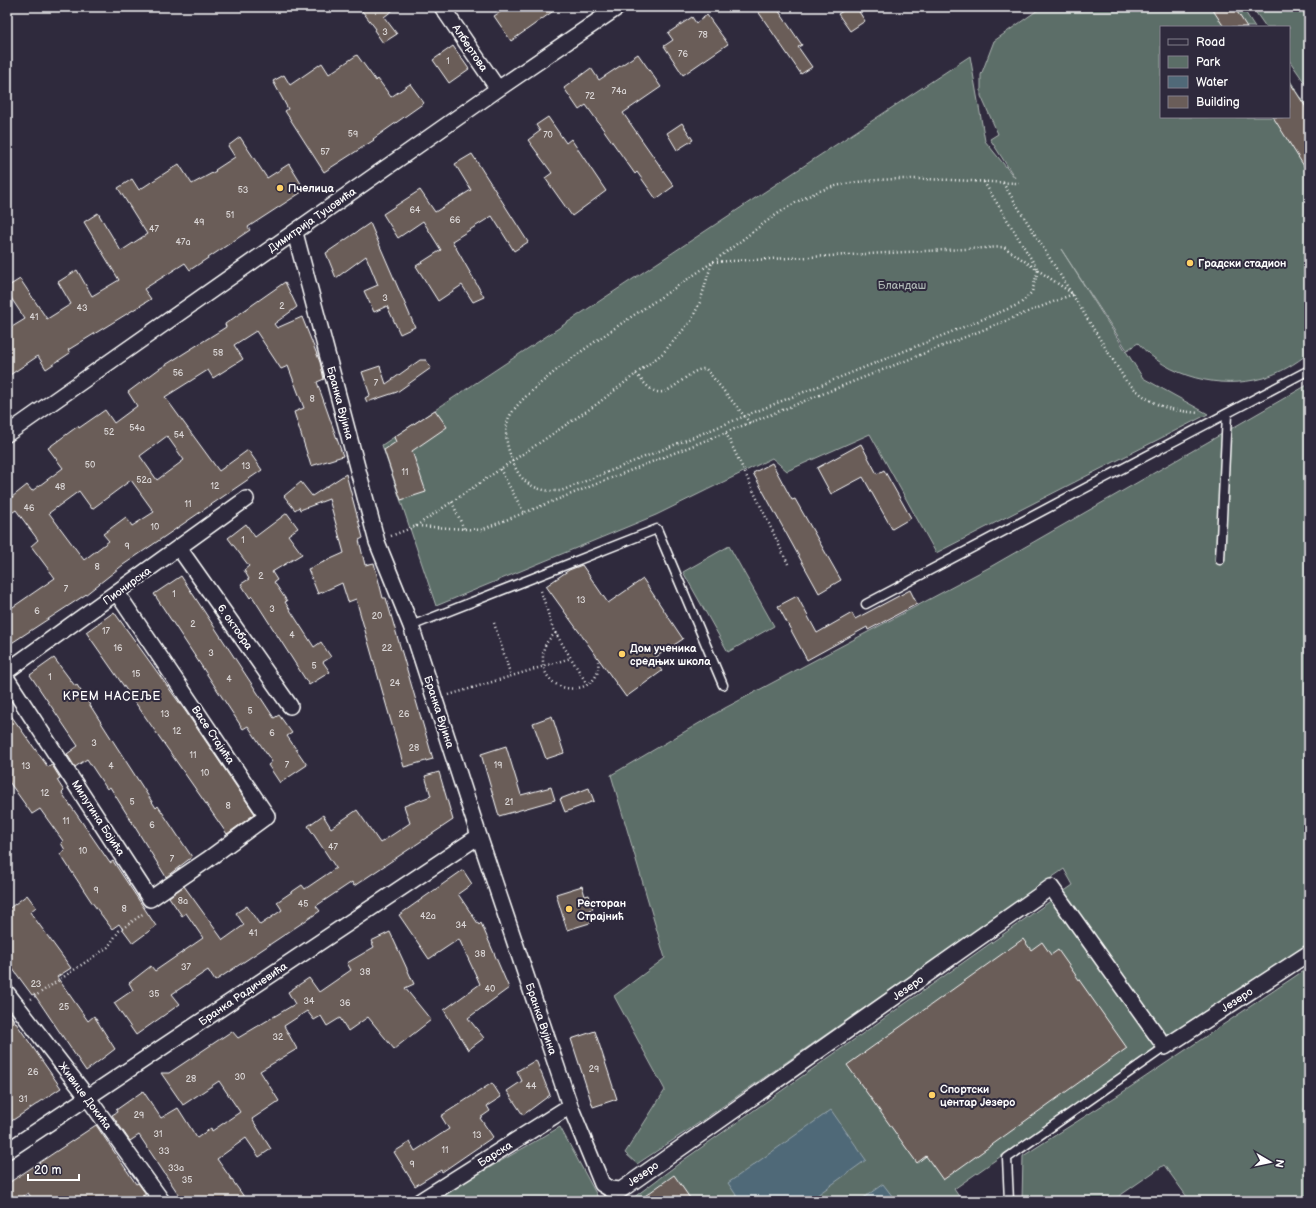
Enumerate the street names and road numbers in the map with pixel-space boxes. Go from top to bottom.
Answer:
street label: Албертова [449,21,491,74]
street label: Димитрија Туцовића [266,184,359,255]
street label: Бранка Вујина [324,365,356,441]
street label: Пионирска [100,564,154,608]
street label: 6. октобра [215,602,256,653]
street label: Бранка Вујина [421,674,457,750]
street label: Васе Стајића [189,703,238,767]
street label: Милутина Бојића [69,778,128,859]
street label: Бранка Радичевића [196,959,290,1028]
street label: Језеро [890,973,926,1003]
street label: Бранка Вујина [523,981,560,1057]
street label: Језеро [1219,985,1255,1015]
street label: Живице Докића [56,1060,115,1133]
street label: Барска [475,1138,515,1170]
street label: Језеро [625,1159,661,1189]

